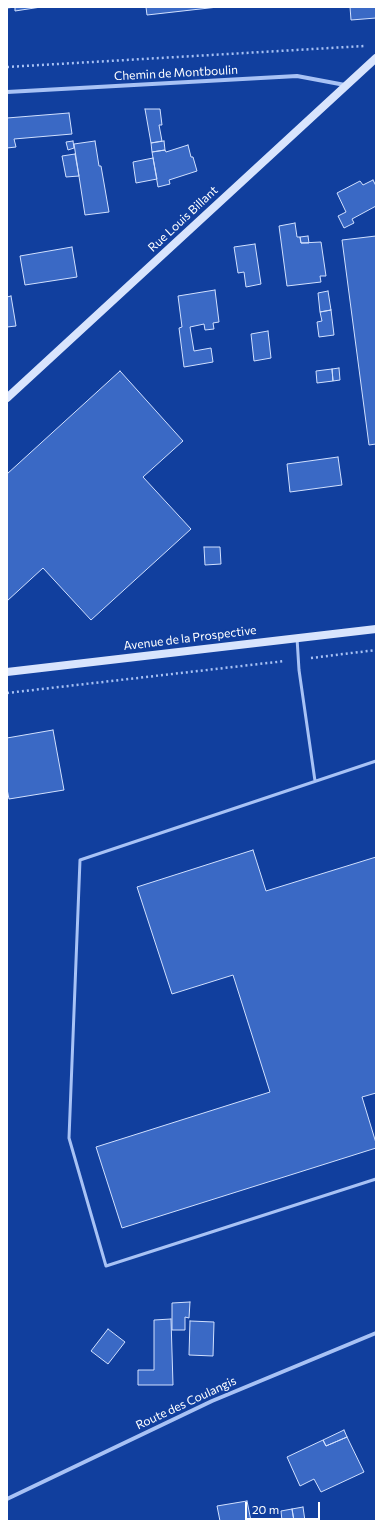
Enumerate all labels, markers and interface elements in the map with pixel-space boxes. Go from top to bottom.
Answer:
street label: Chemin de Montboulin [114,63,238,83]
street label: Rue Louis Billant [145,183,221,255]
street label: Avenue de la Prospective [123,623,257,653]
street label: Route des Coulangis [133,1373,239,1433]
scale bar [247,1494,322,1520]
text: 20 m [252,1502,279,1516]

